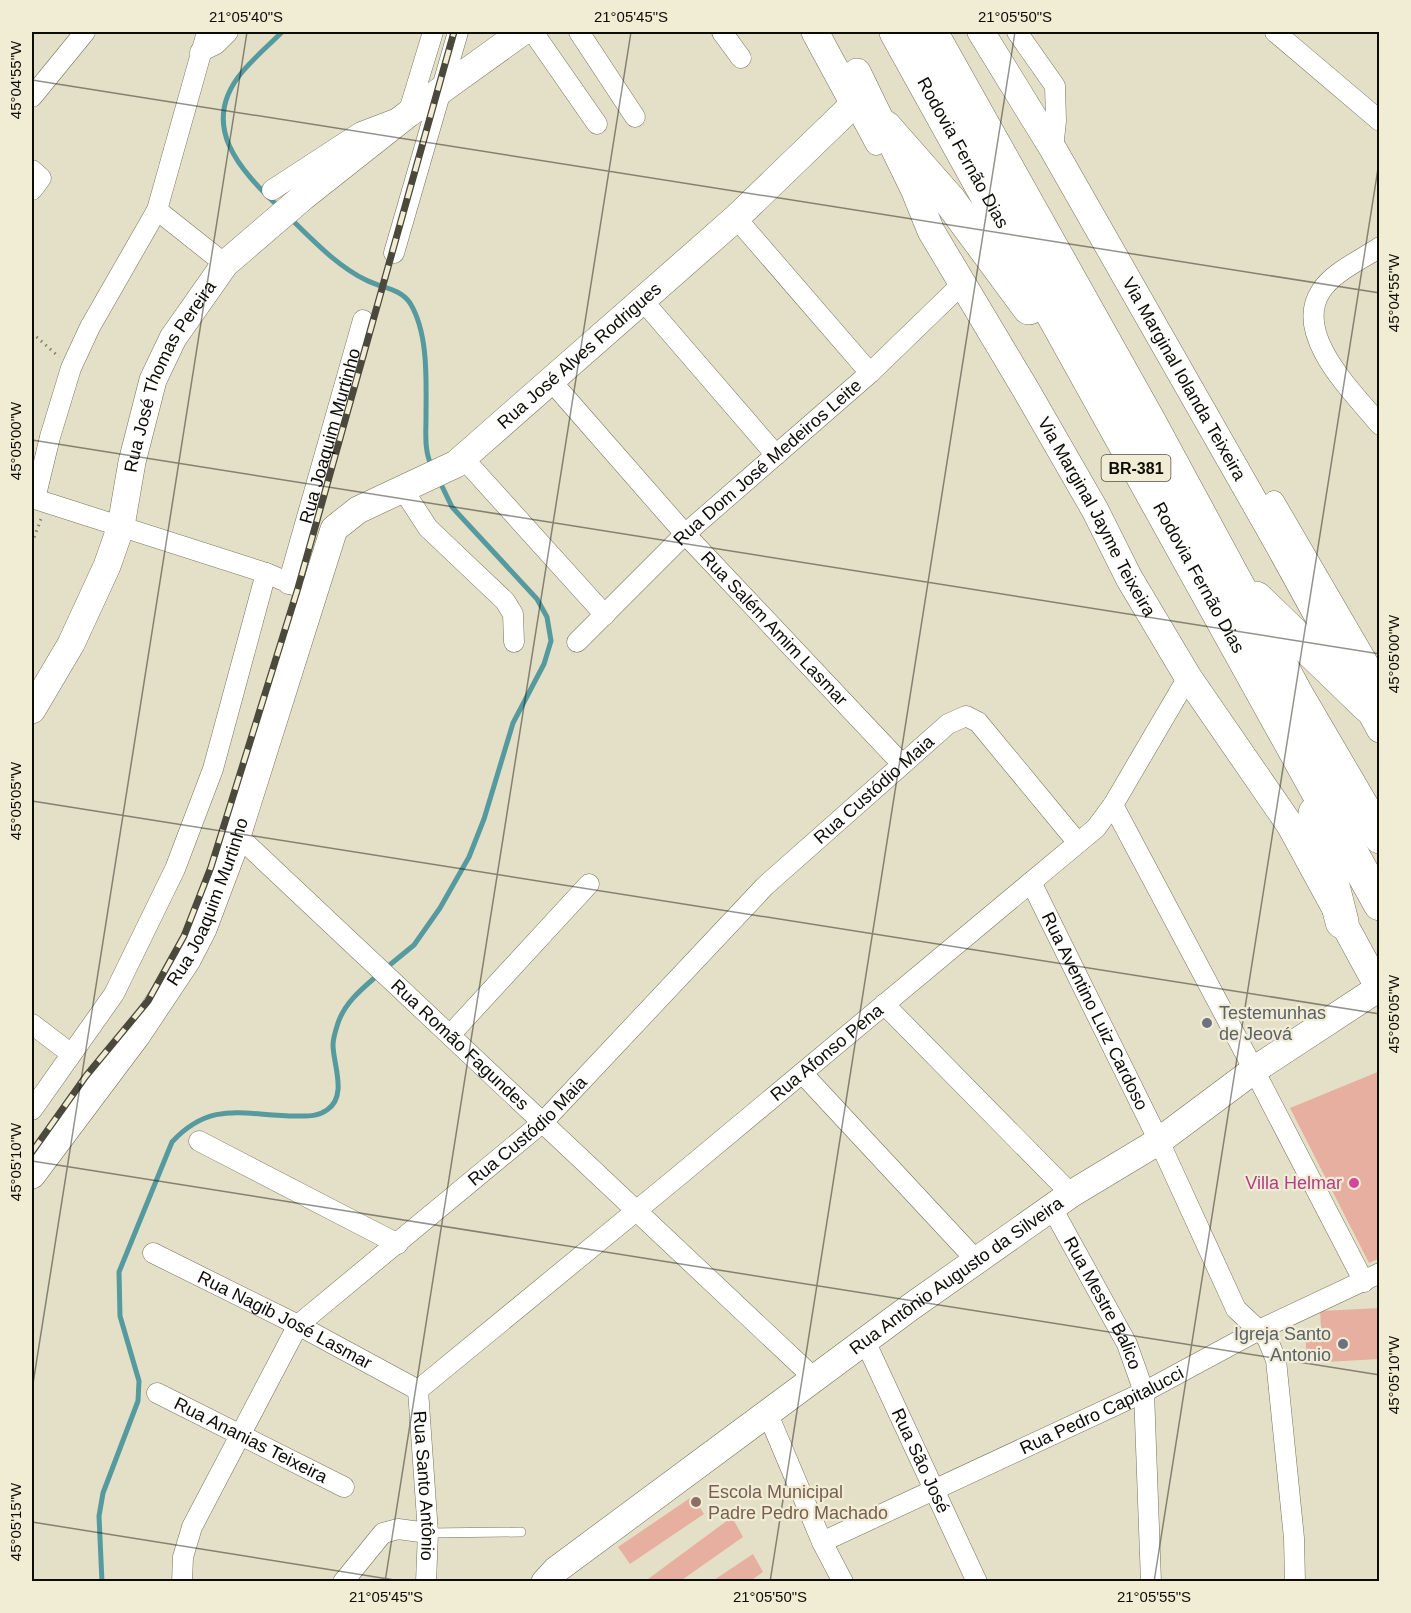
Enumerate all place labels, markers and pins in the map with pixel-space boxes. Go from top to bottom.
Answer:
place label: Testemunhas de Jeová [1219,1003,1326,1044]
marker: Testemunhas de Jeová [1200,1016,1214,1030]
place label: Villa Helmar [1245,1173,1342,1193]
marker: Villa Helmar [1347,1176,1361,1190]
place label: Igreja Santo Antonio [1234,1324,1331,1365]
marker: Igreja Santo Antonio [1336,1337,1350,1351]
place label: Escola Municipal Padre Pedro Machado [708,1482,888,1523]
marker: Escola Municipal Padre Pedro Machado [689,1495,703,1509]

